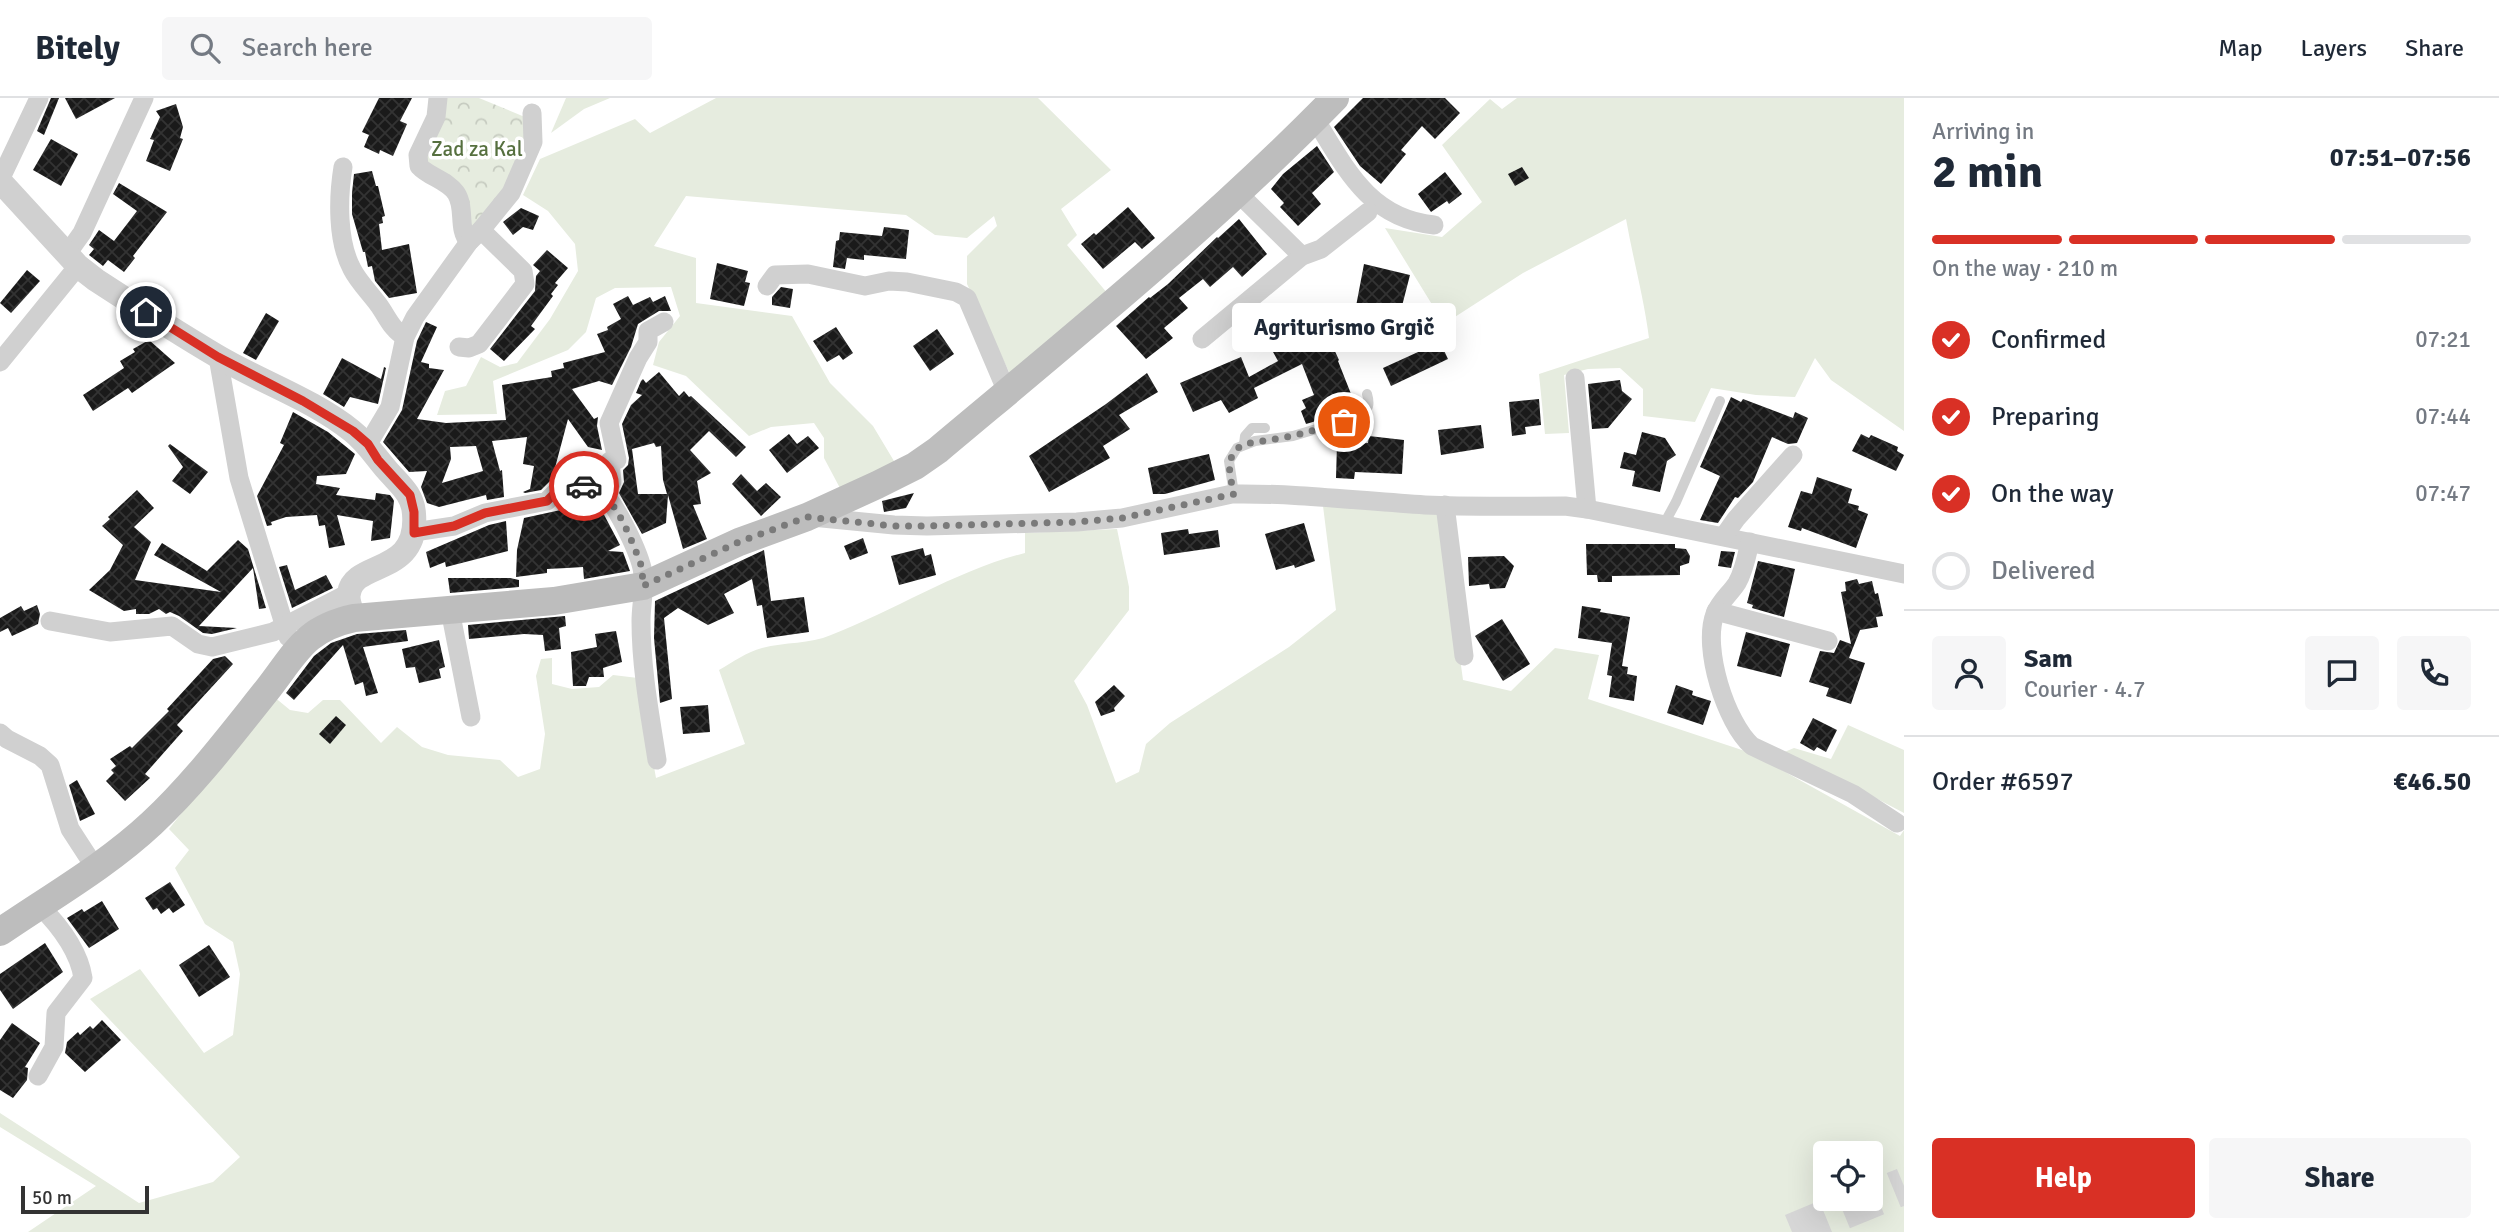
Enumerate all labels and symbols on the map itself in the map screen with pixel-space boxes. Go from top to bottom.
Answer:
park label: Zad za Kal [431,136,523,162]
pin [116,282,176,342]
callout: Agriturismo Grgič [1232,303,1456,352]
pin [1314,392,1374,452]
courier [549,451,619,521]
scale bar [21,1183,149,1215]

